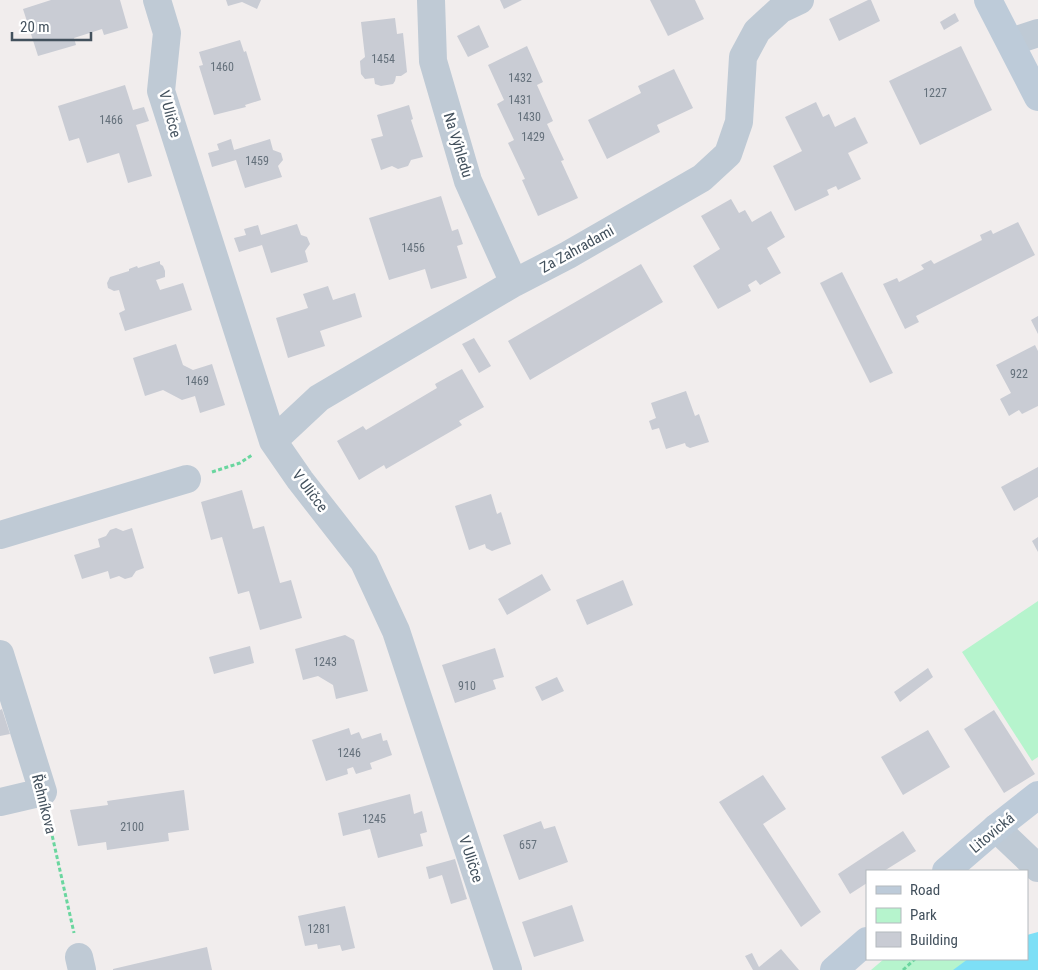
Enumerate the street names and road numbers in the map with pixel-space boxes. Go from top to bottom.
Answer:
street label: V Uličce [155,88,185,140]
street label: Na Výhledu [440,110,476,180]
street label: Za Zahradami [537,221,617,277]
street label: V Uličce [288,466,332,516]
street label: Řehníkova [28,772,60,836]
street label: Litovická [966,809,1018,857]
street label: V Uličce [455,833,487,885]

